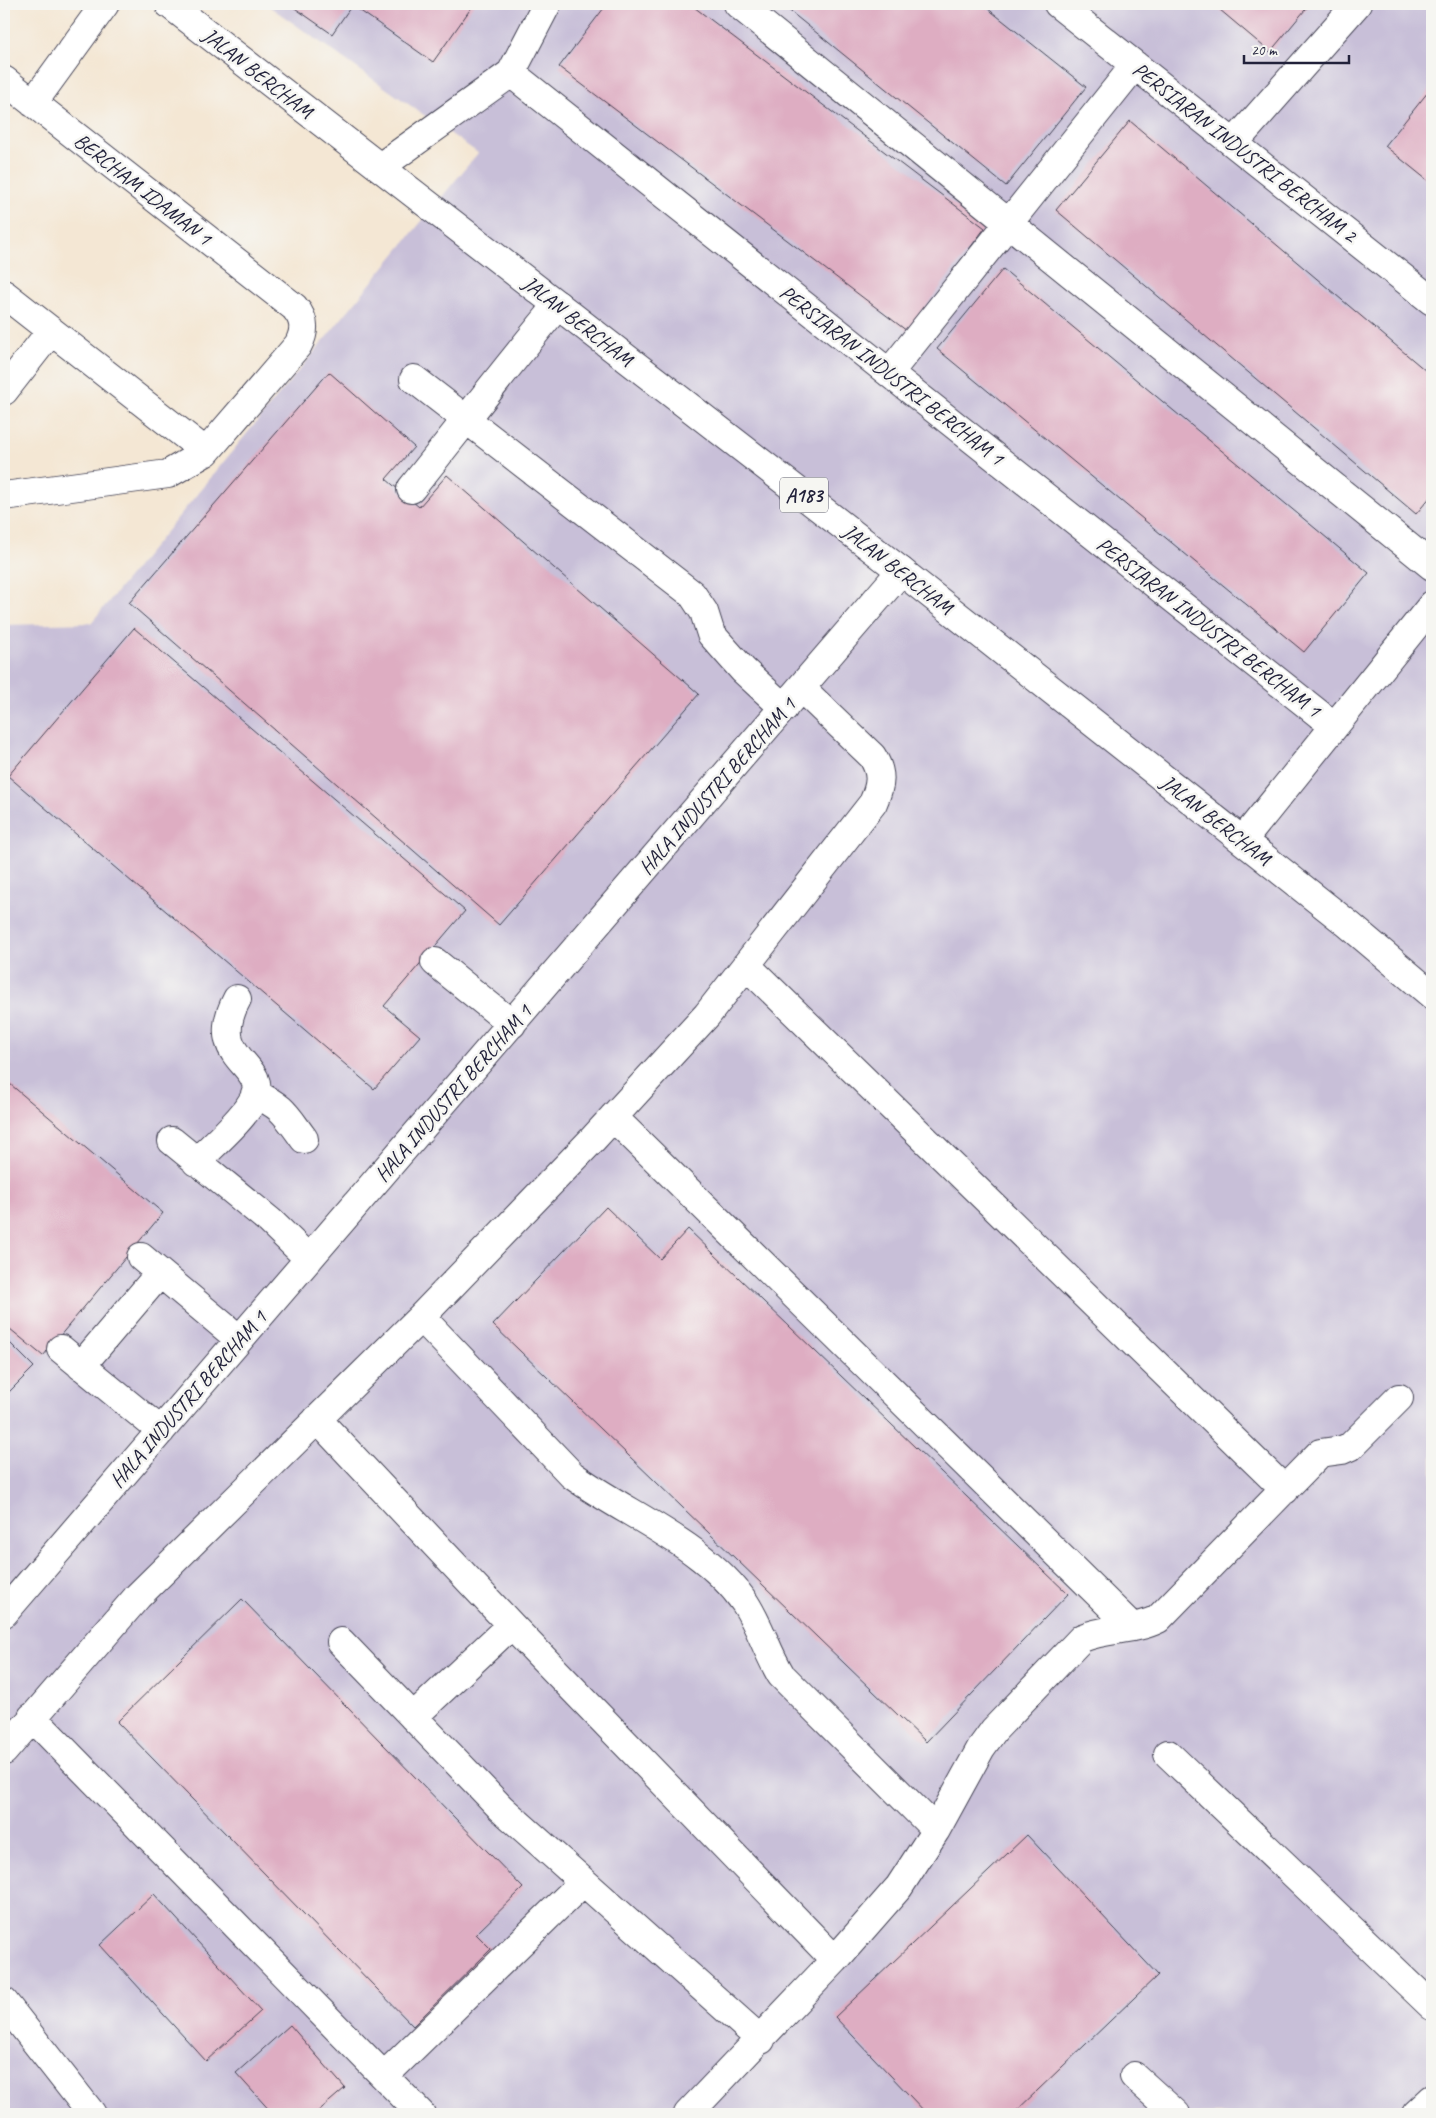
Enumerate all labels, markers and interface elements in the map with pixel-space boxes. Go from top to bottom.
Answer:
street label: JALAN BERCHAM [197,21,320,125]
scale bar [1244,32,1348,64]
text: 20 m [1251,41,1278,60]
street label: PERSIARAN INDUSTRI BERCHAM 2 [1128,56,1364,249]
street label: BERCHAM IDAMAN 1 [69,127,218,252]
street label: JALAN BERCHAM [517,269,640,373]
street label: PERSIARAN INDUSTRI BERCHAM 1 [775,279,1011,472]
road number: A183 [780,478,828,512]
street label: JALAN BERCHAM [837,517,960,621]
street label: PERSIARAN INDUSTRI BERCHAM 1 [1092,531,1328,724]
street label: HALA INDUSTRI BERCHAM 1 [633,691,802,880]
street label: JALAN BERCHAM [1155,768,1278,872]
street label: HALA INDUSTRI BERCHAM 1 [369,998,538,1187]
street label: HALA INDUSTRI BERCHAM 1 [104,1304,273,1493]

